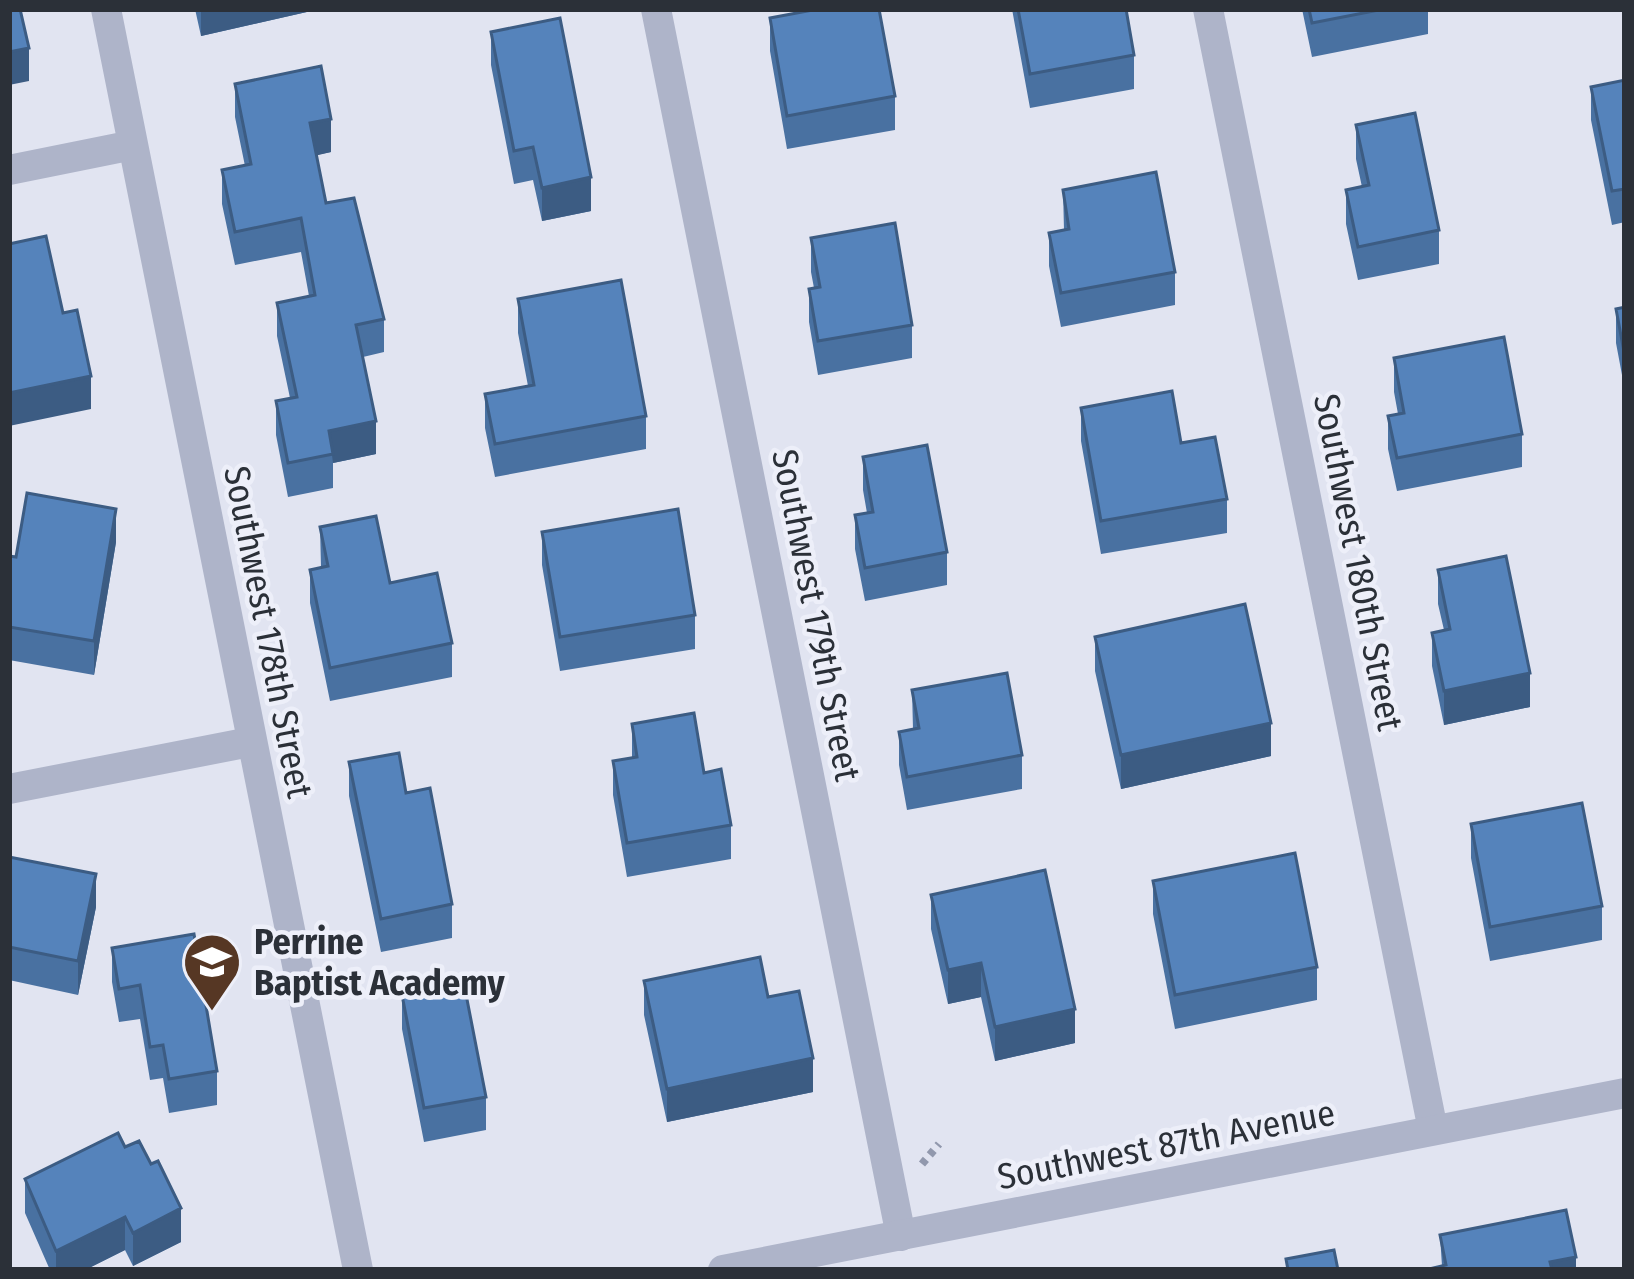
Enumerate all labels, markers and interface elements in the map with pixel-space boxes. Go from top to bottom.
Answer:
street label: Southwest 180th Street [1304,390,1412,734]
street label: Southwest 179th Street [762,446,870,785]
street label: Southwest 178th Street [214,463,322,802]
place label: Perrine Baptist Academy [254,920,505,1005]
school or university icon: Perrine Baptist Academy [181,931,243,1013]
street label: Southwest 87th Avenue [994,1091,1339,1199]

